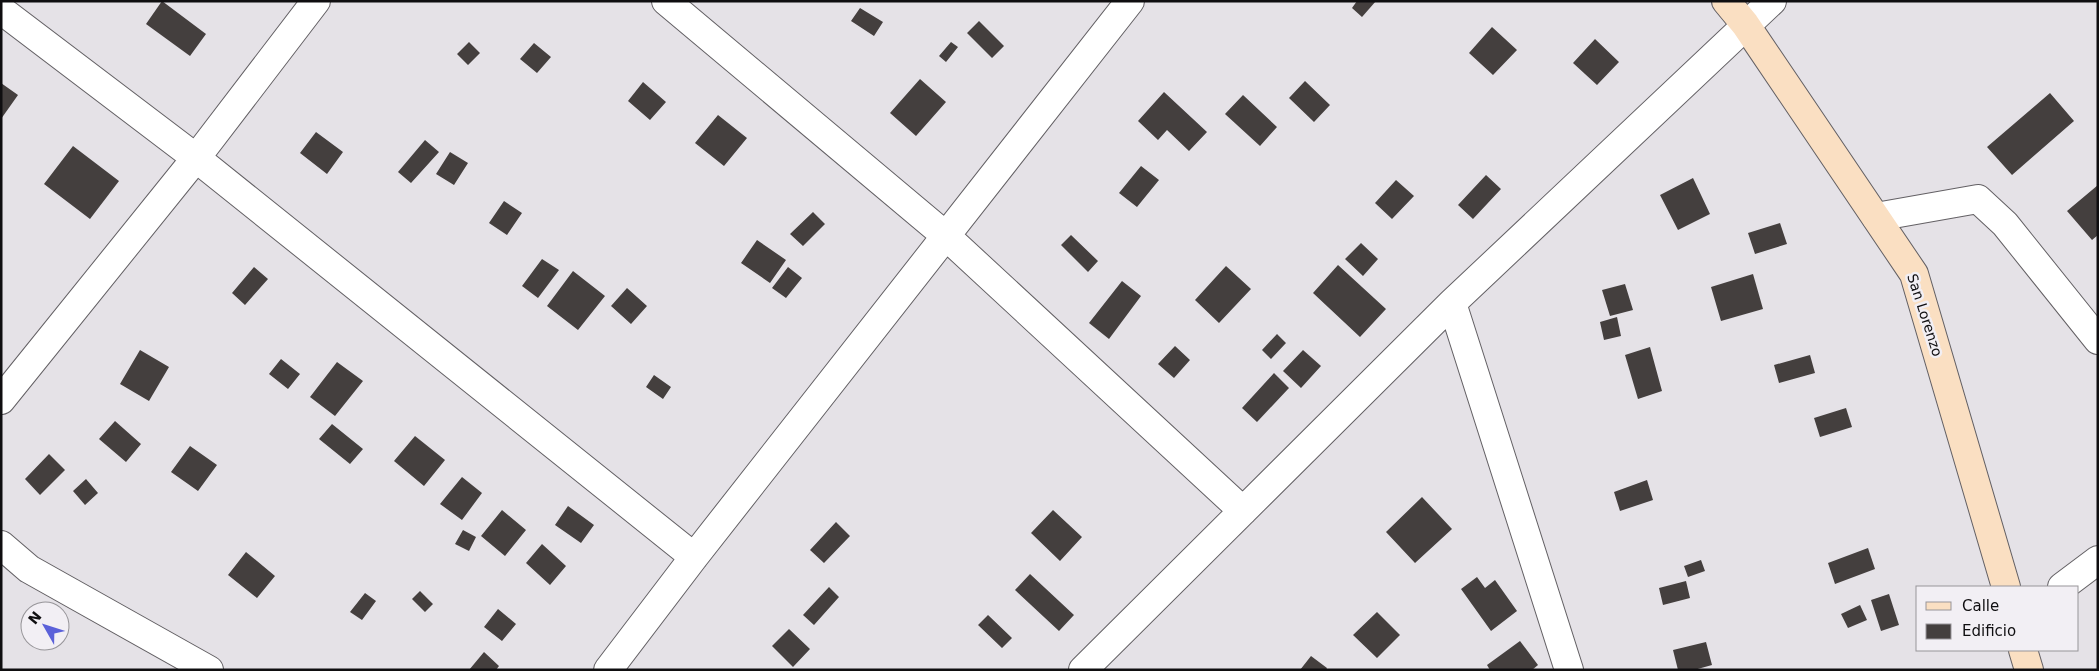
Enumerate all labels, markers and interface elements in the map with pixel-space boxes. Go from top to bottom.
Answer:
street label: San Lorenzo [1904,272,1946,358]
legend [1916,586,2079,651]
text: Calle [1962,597,1999,615]
north arrow [20,601,70,651]
text: N [25,608,45,627]
text: Edificio [1962,622,2016,640]

